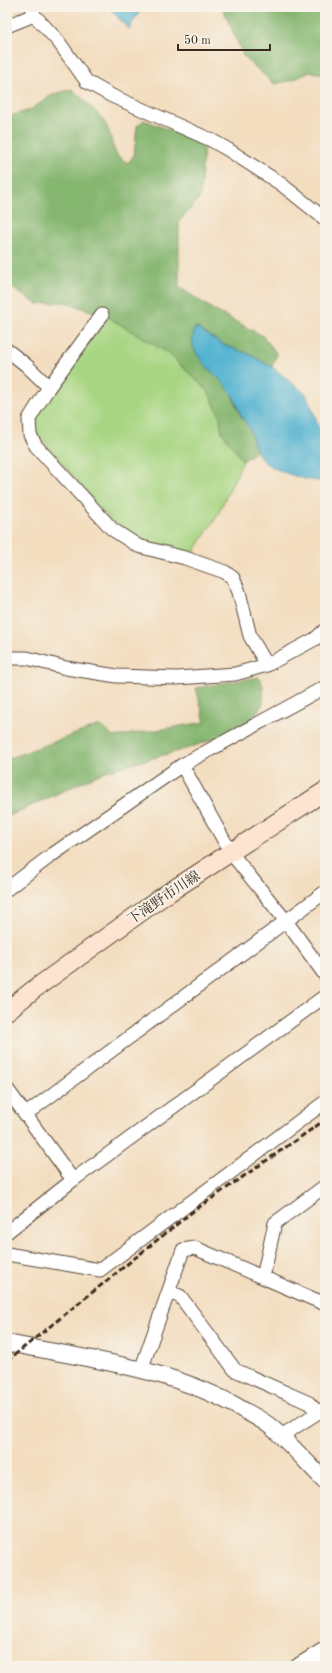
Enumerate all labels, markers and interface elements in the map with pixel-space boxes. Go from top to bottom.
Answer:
scale bar [178,26,270,52]
text: 50 m [184,34,211,47]
street label: 下滝野市川線 [125,868,203,927]

